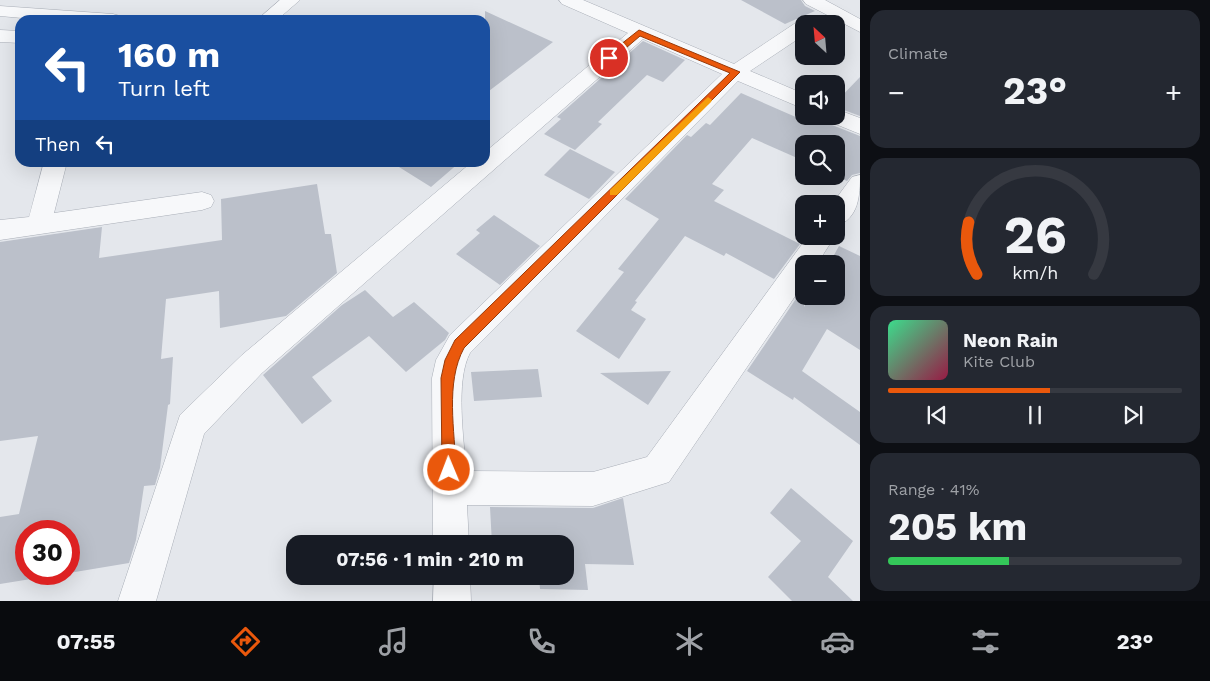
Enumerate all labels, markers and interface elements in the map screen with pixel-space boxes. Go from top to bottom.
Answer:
north arrow [795,15,845,65]
map controls [795,15,845,305]
text: 160 m [118,34,220,76]
icon: left [35,35,100,100]
pin [588,37,630,79]
icon: arrive [595,44,623,72]
text: Climate [888,44,948,63]
text: 23° [1003,69,1067,113]
button: sound [795,75,845,125]
text: Turn left [118,76,210,101]
text: − [888,76,905,109]
text: + [1165,76,1182,109]
icon: left [91,130,119,158]
text: Then [35,133,81,156]
button: search [795,135,845,185]
button: + [795,195,845,245]
text: 26 [1003,205,1067,266]
button: − [795,255,845,305]
text: km/h [1012,262,1058,283]
text: Neon Rain [963,329,1058,352]
text: Kite Club [963,352,1035,371]
icon: previous [923,401,951,429]
icon: pause [1021,401,1049,429]
icon: next [1119,401,1147,429]
position arrow [422,443,474,495]
text: Range · 41% [888,480,979,499]
text: 205 km [888,505,1027,549]
speed limit sign: 30 [15,520,80,585]
text: 07:56 · 1 min · 210 m [336,548,524,571]
icon: directions [228,624,263,659]
icon: music [376,624,411,659]
icon: phone [524,624,559,659]
icon: climate [672,624,707,659]
icon: car [820,624,855,659]
icon: filters [968,624,1003,659]
text: 07:55 [57,629,115,654]
text: 23° [1116,629,1153,654]

